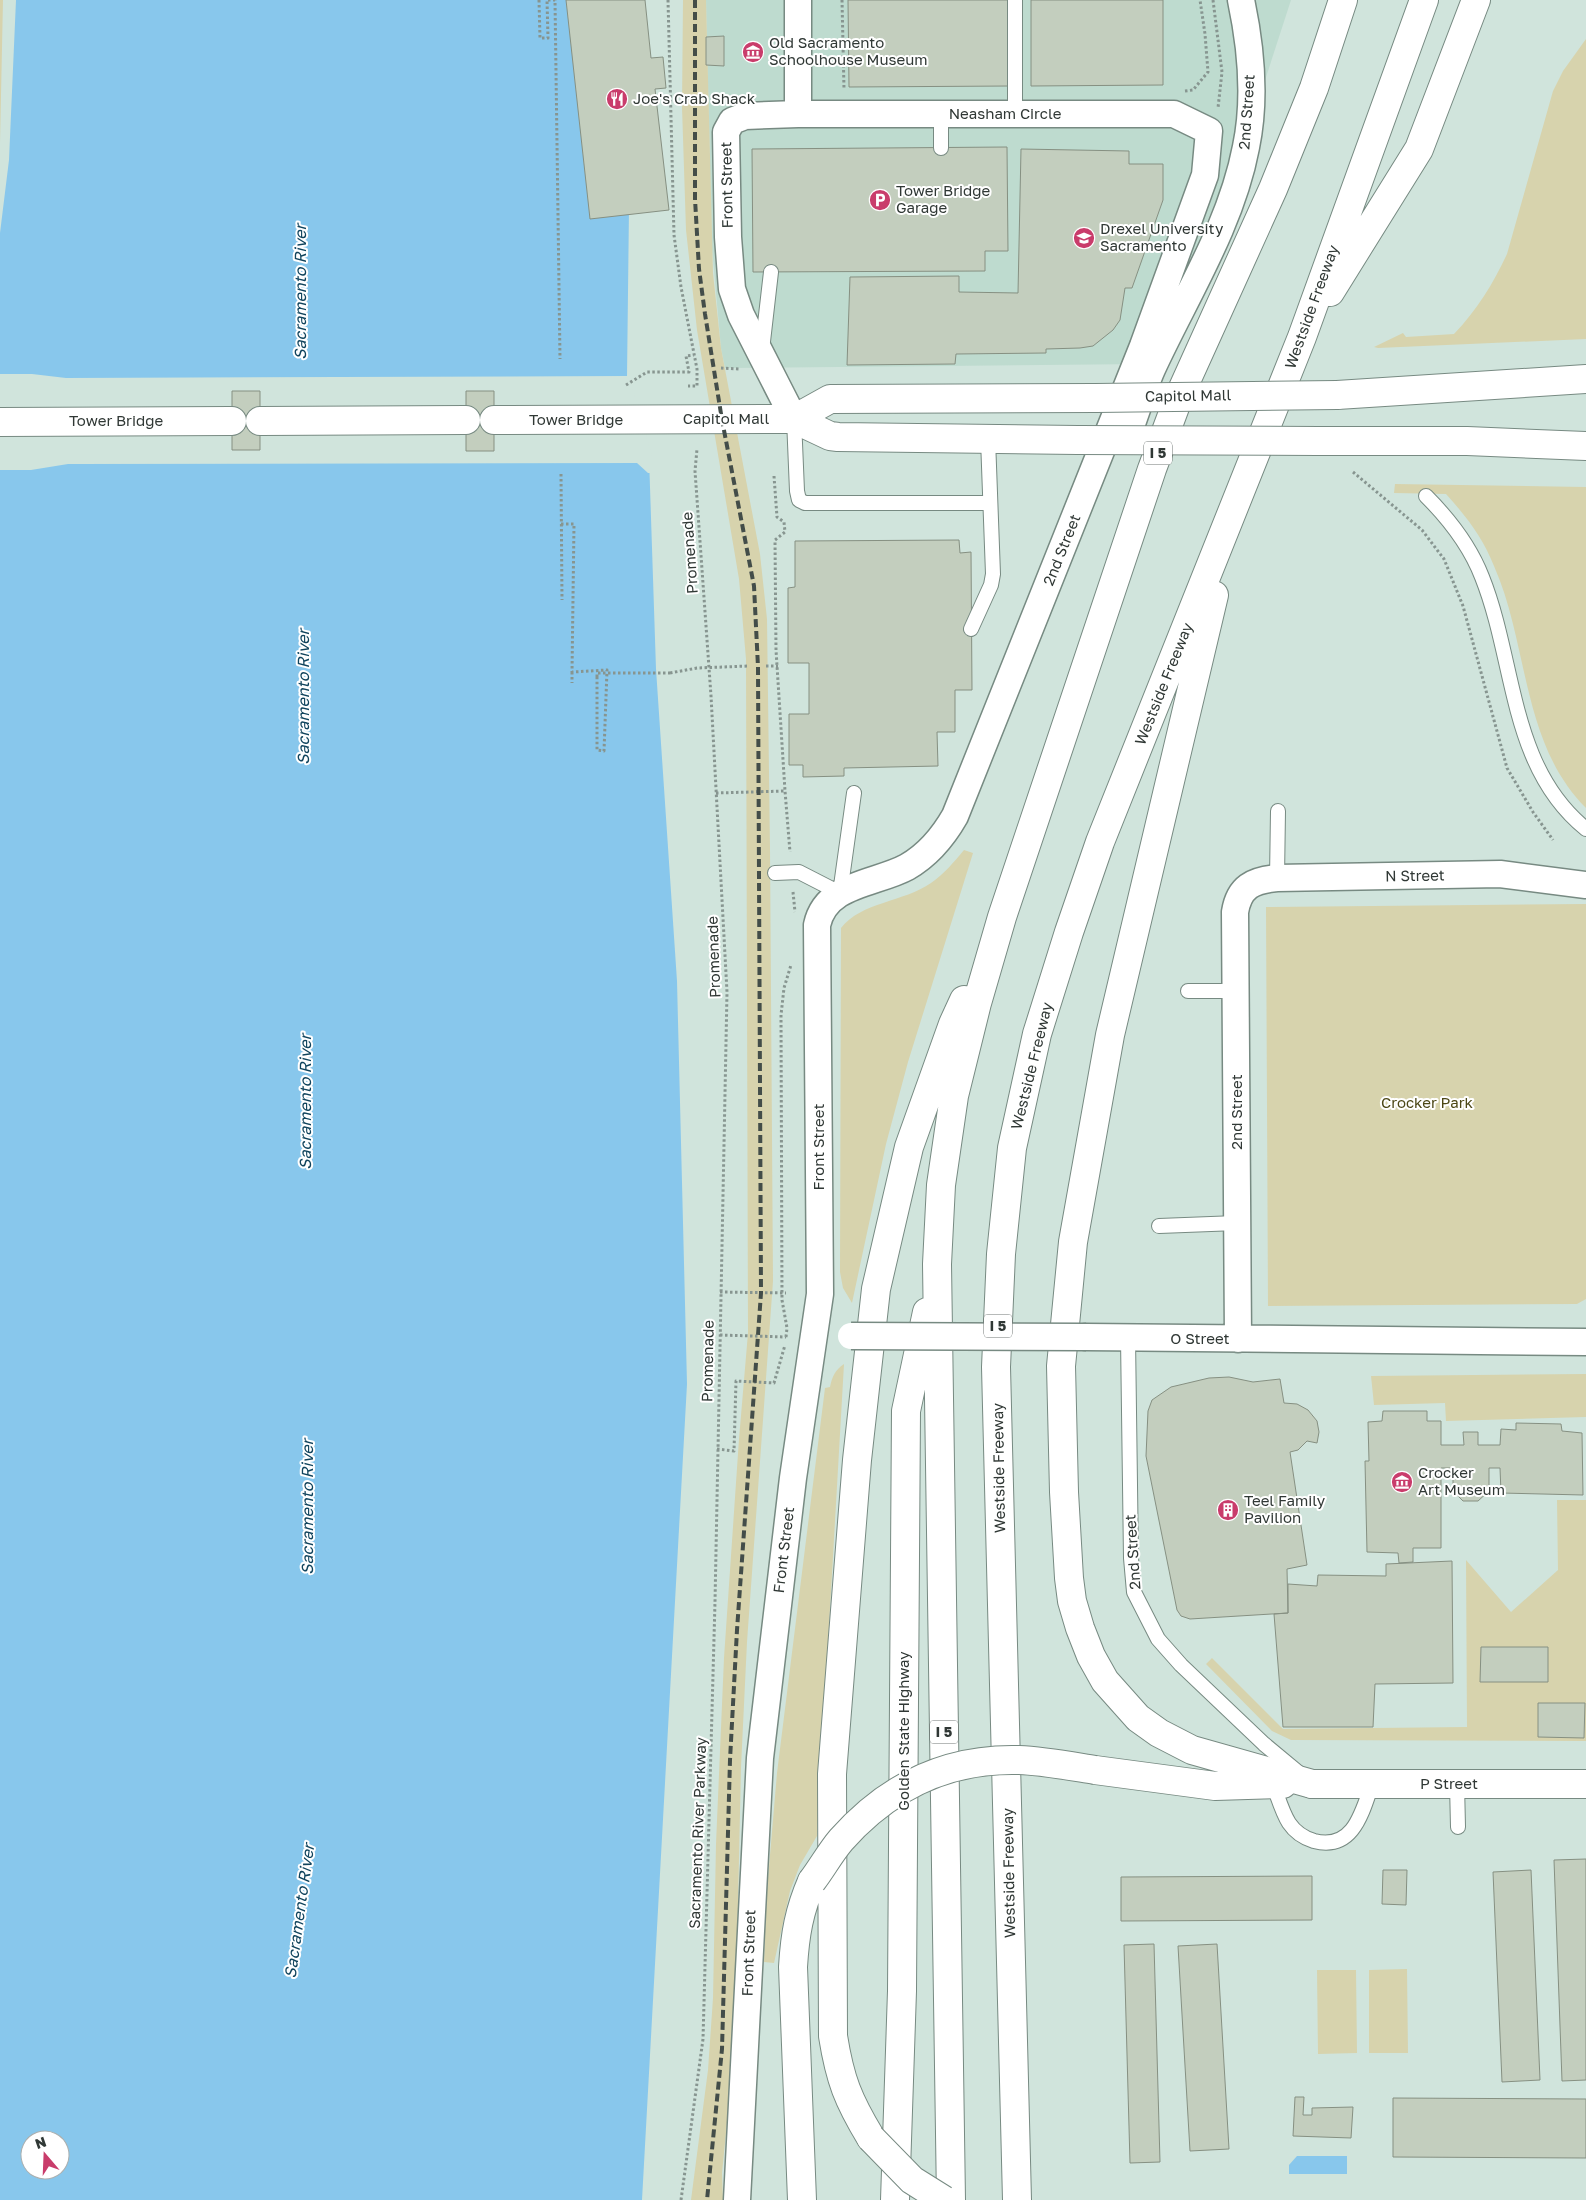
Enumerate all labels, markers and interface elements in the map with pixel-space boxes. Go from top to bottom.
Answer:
place label: Old Sacramento Schoolhouse Museum [769,33,927,68]
museum icon: Old Sacramento Schoolhouse Museum [741,40,765,64]
street label: 2nd Street [1234,74,1258,150]
restaurant icon: Joe's Crab Shack [605,87,629,111]
place label: Joe's Crab Shack [633,89,756,107]
street label: Neasham Circle [949,104,1062,122]
street label: Front Street [716,141,736,229]
place label: Tower Bridge Garage [896,181,990,216]
parking icon: Tower Bridge Garage [868,188,892,212]
place label: Drexel University Sacramento [1100,219,1224,254]
water label: Sacramento River [290,221,310,360]
school or university icon: Drexel University Sacramento [1072,226,1096,250]
street label: Westside Freeway [1280,242,1342,371]
street label: Capitol Mall [1145,385,1232,405]
street label: Capitol Mall [683,409,769,427]
street label: Tower Bridge [529,410,623,428]
street label: Tower Bridge [69,411,163,429]
road number: I 5 [1144,442,1172,464]
street label: Promenade [677,511,701,595]
street label: 2nd Street [1039,511,1084,588]
street label: Westside Freeway [1130,619,1196,747]
water label: Sacramento River [293,626,313,765]
street label: N Street [1385,865,1445,885]
street label: Promenade [703,915,723,998]
street label: Westside Freeway [1007,1000,1056,1131]
water label: Sacramento River [295,1031,315,1170]
street label: 2nd Street [1227,1074,1245,1150]
park label: Crocker Park [1381,1093,1474,1111]
street label: Front Street [809,1104,827,1190]
road number: I 5 [984,1314,1012,1338]
street label: Promenade [697,1319,717,1402]
street label: O Street [1170,1329,1230,1347]
street label: Westside Freeway [988,1402,1008,1533]
water label: Sacramento River [297,1436,317,1575]
place label: Crocker Art Museum [1418,1463,1505,1498]
museum icon: Crocker Art Museum [1390,1470,1414,1494]
place label: Teel Family Pavilion [1244,1491,1326,1526]
building icon: Teel Family Pavilion [1216,1498,1240,1522]
street label: Front Street [769,1506,797,1594]
street label: 2nd Street [1120,1514,1144,1590]
street label: Golden State Highway [894,1651,912,1811]
road number: I 5 [930,1720,958,1744]
street label: Sacramento River Parkway [685,1736,709,1929]
street label: P Street [1420,1774,1478,1792]
street label: Westside Freeway [998,1807,1018,1938]
water label: Sacramento River [280,1840,319,1980]
street label: Front Street [737,1909,759,1997]
north arrow [20,2130,70,2180]
text: N [33,2132,48,2152]

